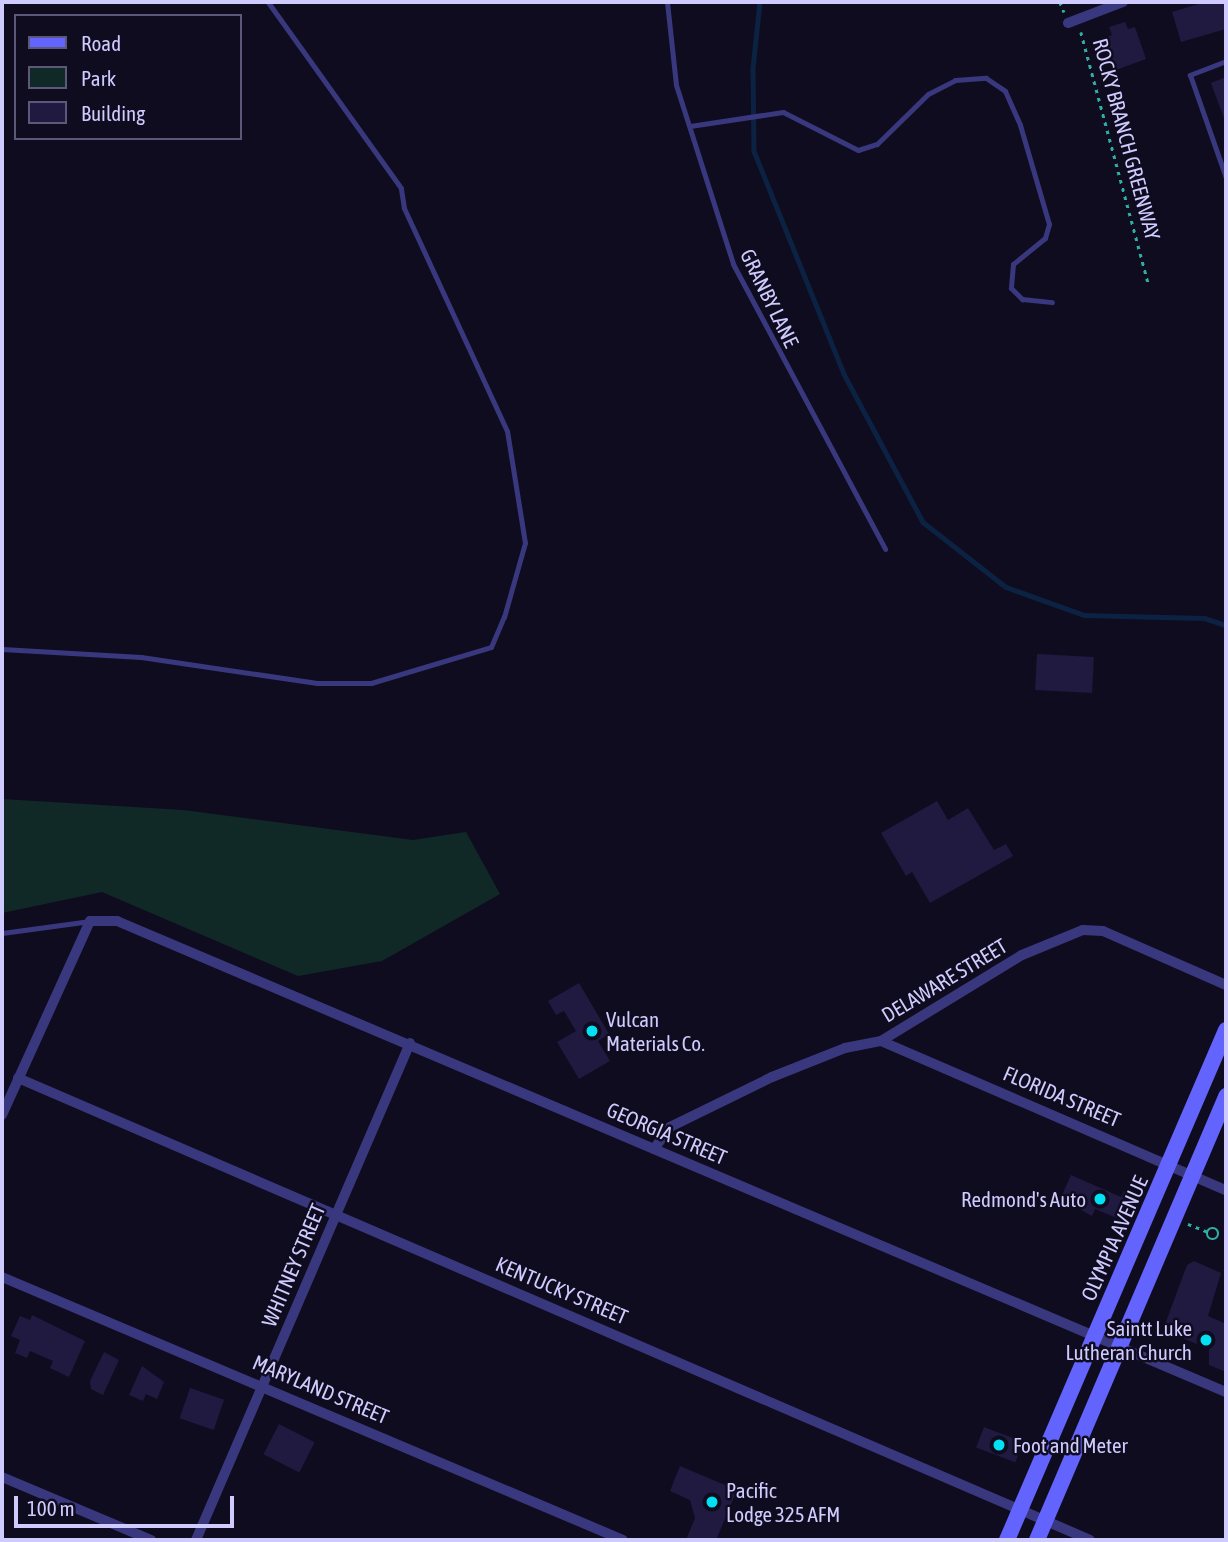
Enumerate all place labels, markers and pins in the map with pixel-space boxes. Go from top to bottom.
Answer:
place label: Vulcan Materials Co. [606,1006,705,1056]
marker: Vulcan Materials Co. [584,1023,600,1039]
place label: Redmond's Auto [961,1186,1086,1212]
marker: Redmond's Auto [1092,1191,1108,1207]
place label: Saintt Luke Lutheran Church [1065,1315,1192,1365]
marker: Saintt Luke Lutheran Church [1198,1332,1214,1348]
place label: Foot and Meter [1013,1432,1128,1458]
marker: Foot and Meter [991,1437,1007,1453]
place label: Pacific Lodge 325 AFM [726,1477,840,1527]
marker: Pacific Lodge 325 AFM [704,1494,720,1510]

